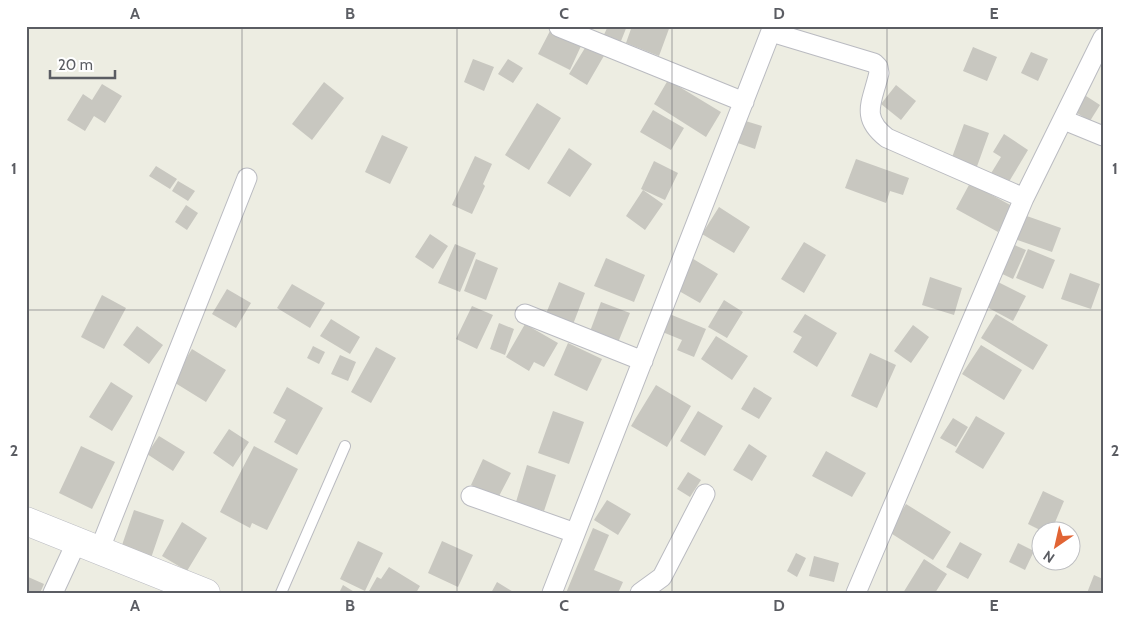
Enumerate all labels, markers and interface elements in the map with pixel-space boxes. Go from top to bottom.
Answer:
text: A [130,4,140,23]
text: B [345,4,355,23]
text: C [559,4,569,23]
text: D [773,4,785,23]
text: E [989,4,999,23]
scale bar [50,48,115,80]
text: 20 m [58,56,93,74]
text: 1 [11,159,17,178]
text: 1 [1112,159,1118,178]
text: 2 [10,441,18,460]
text: 2 [1111,441,1119,460]
north arrow [1032,522,1082,572]
text: N [1040,547,1058,567]
text: A [130,596,140,615]
text: B [345,596,355,615]
text: C [559,596,569,615]
text: D [773,596,785,615]
text: E [989,596,999,615]

